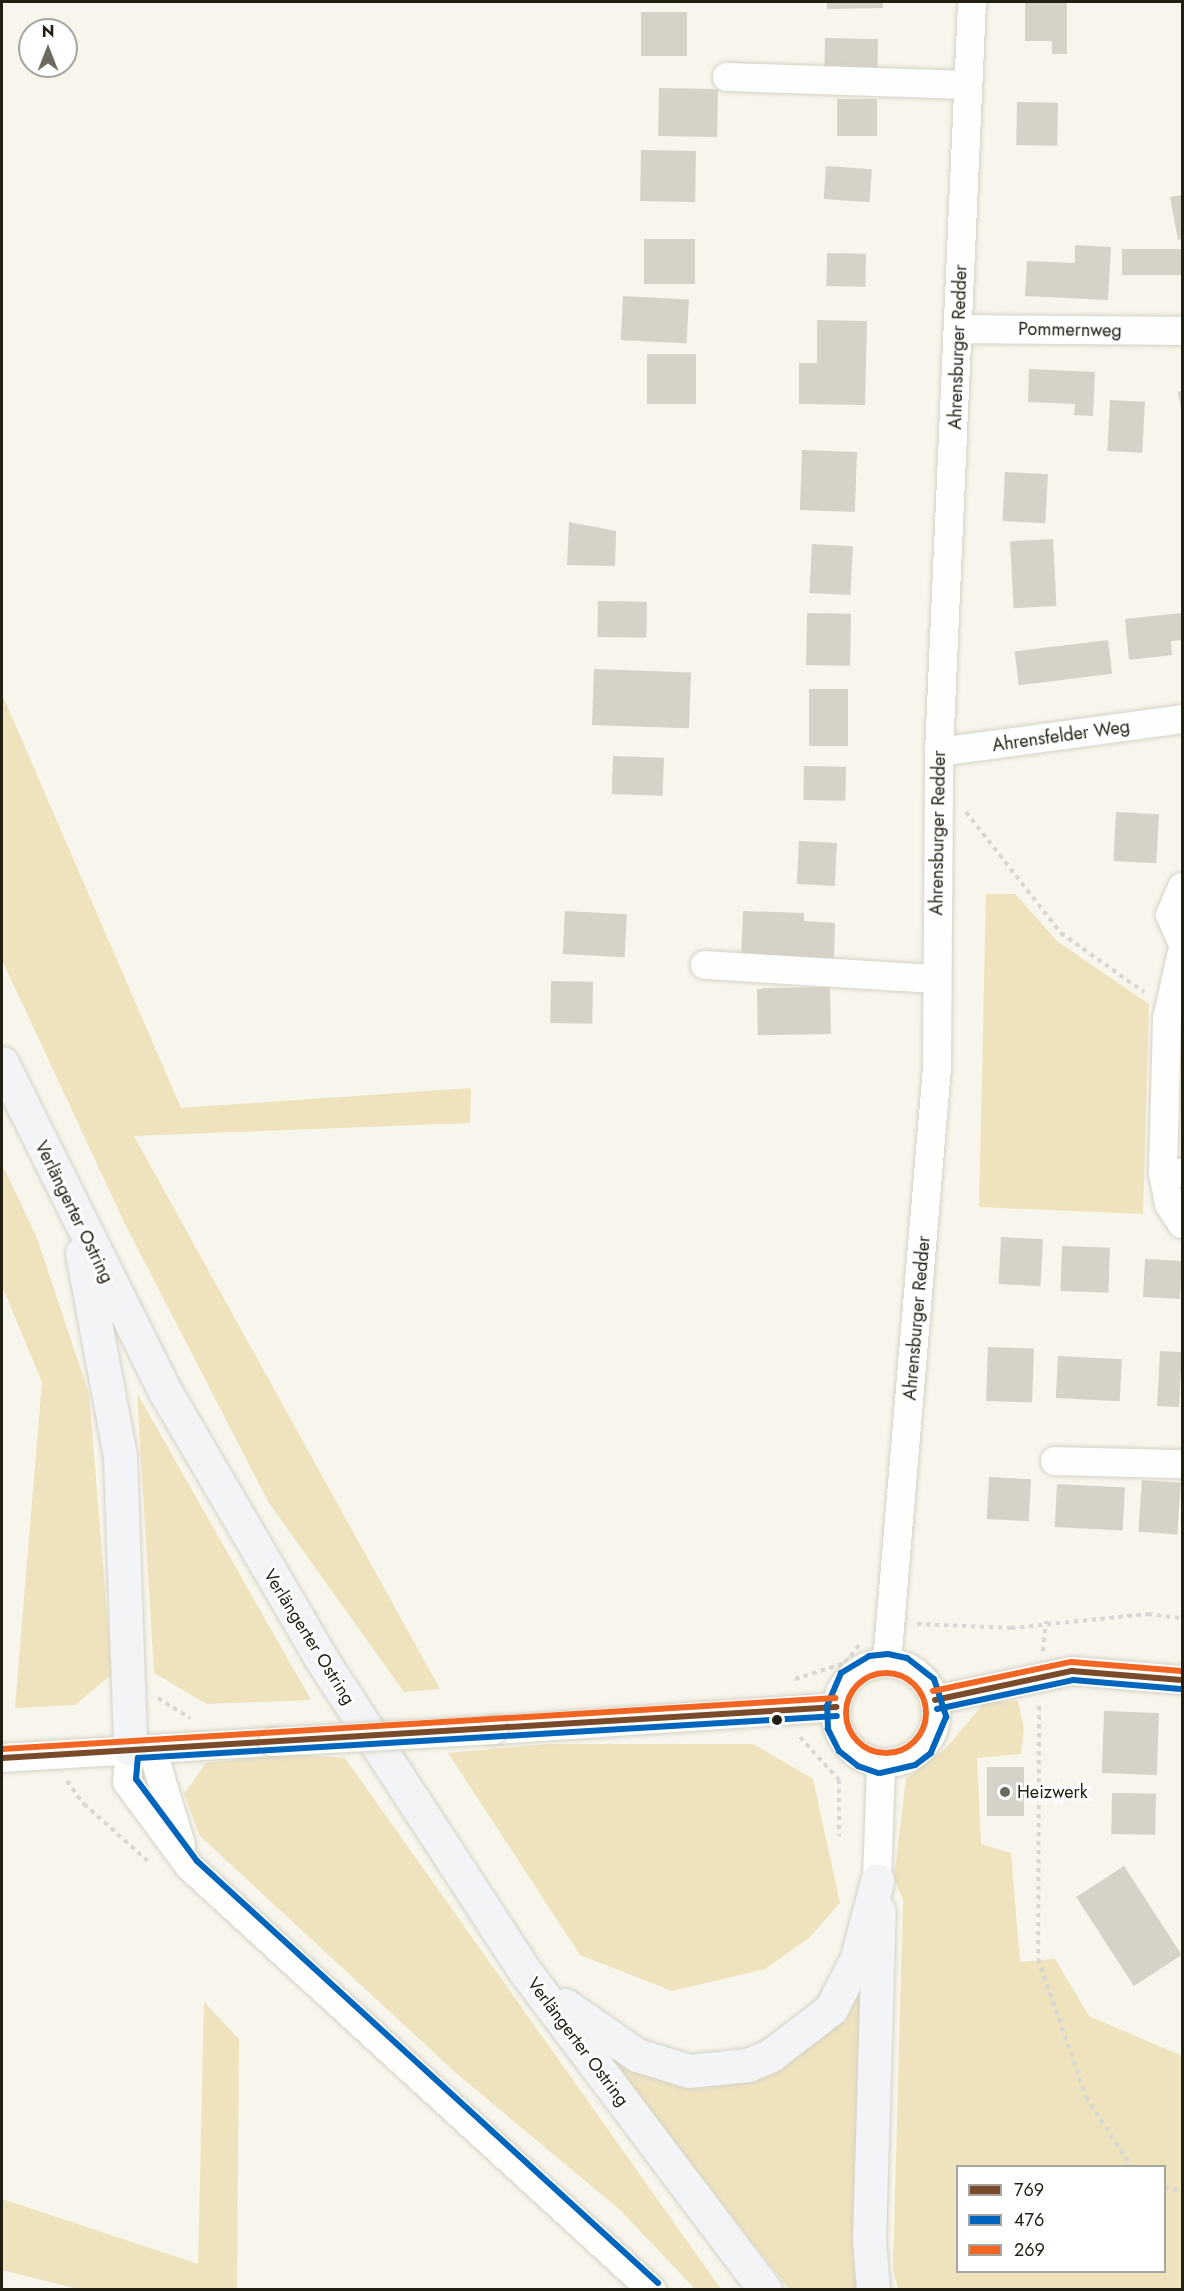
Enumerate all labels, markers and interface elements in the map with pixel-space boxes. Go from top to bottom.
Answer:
north arrow [18,18,78,78]
text: N [42,20,54,43]
street label: Ahrensburger Redder [944,264,972,430]
street label: Pommernweg [1018,318,1122,342]
street label: Ahrensfelder Weg [991,716,1131,756]
street label: Ahrensburger Redder [926,750,950,916]
street label: Verlängerter Ostring [30,1137,118,1287]
street label: Ahrensburger Redder [899,1235,935,1401]
street label: Verlängerter Ostring [259,1565,359,1709]
unlabelled marker [771,1714,783,1726]
place label: Heizwerk [1017,1781,1088,1803]
marker: Heizwerk [998,1785,1012,1799]
street label: Verlängerter Ostring [523,1973,633,2111]
legend [956,2165,1166,2273]
text: 769 [1014,2177,1044,2203]
text: 476 [1014,2207,1044,2233]
text: 269 [1014,2237,1045,2263]

